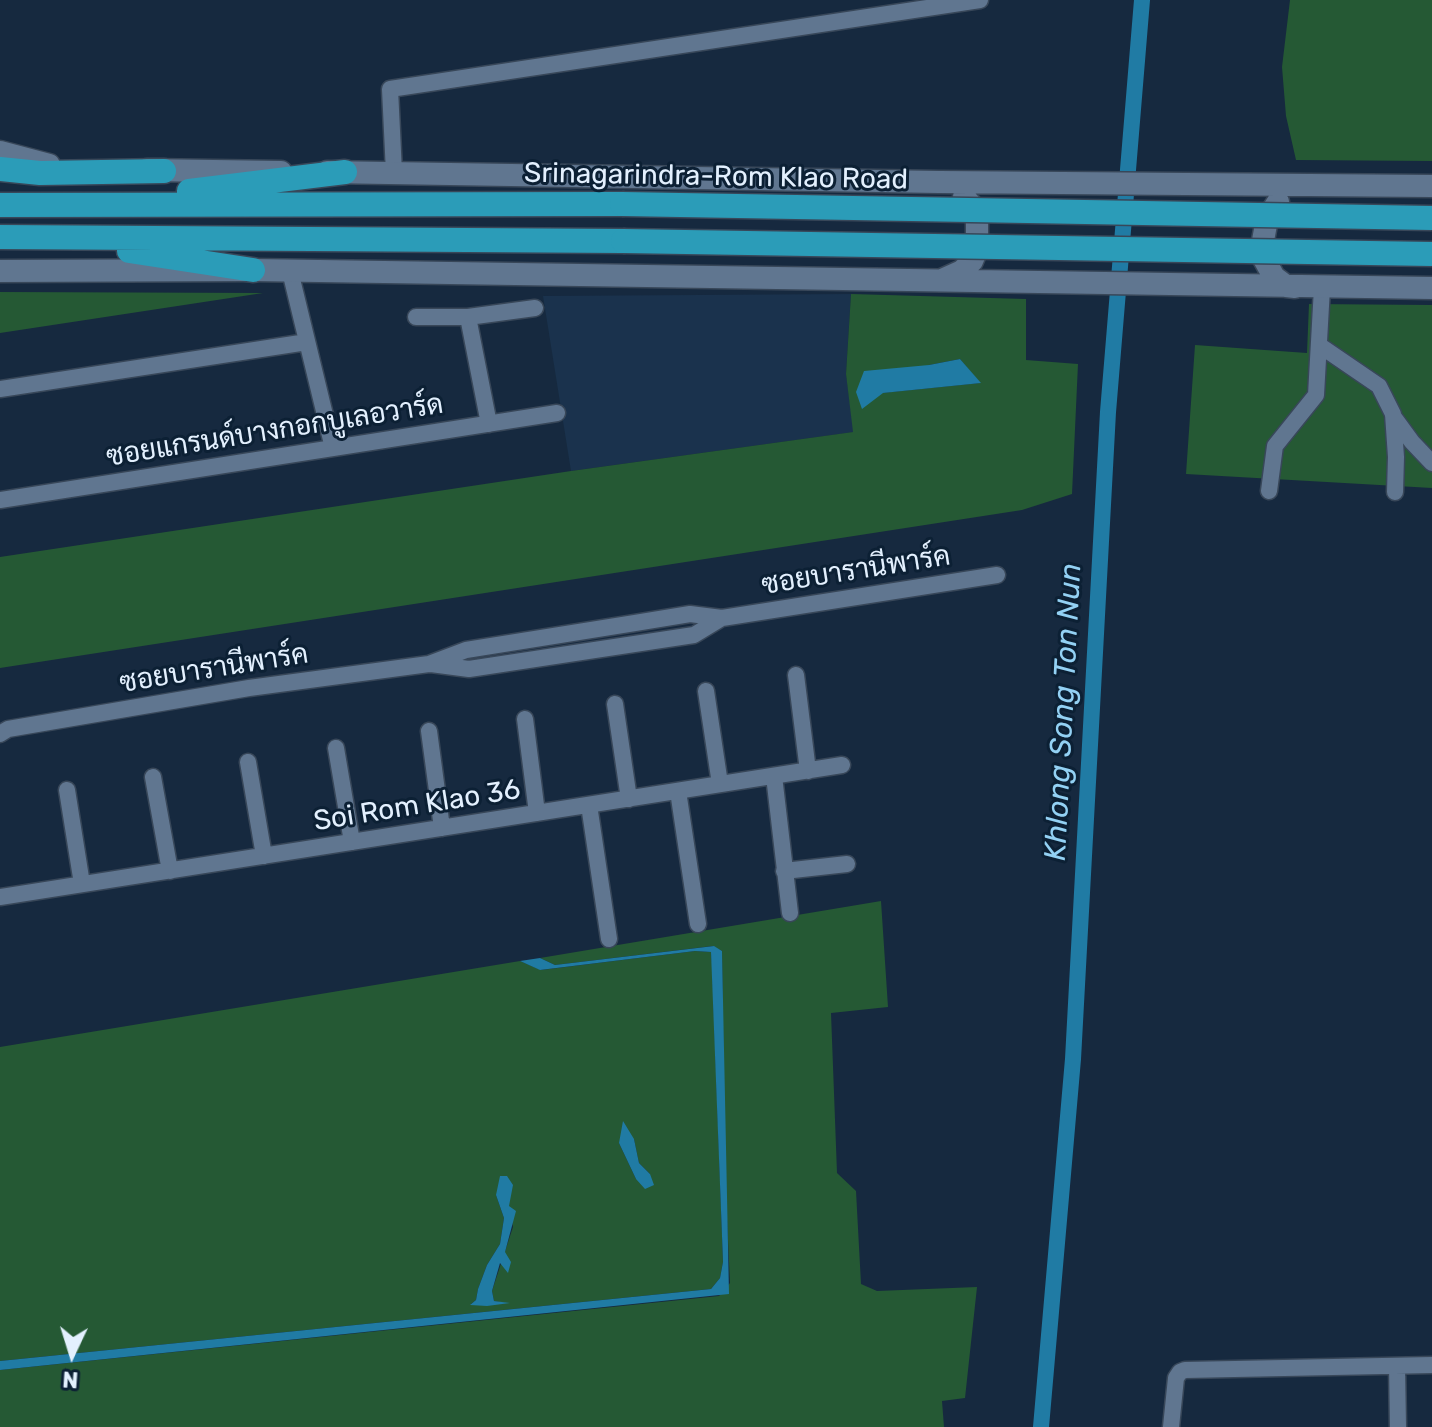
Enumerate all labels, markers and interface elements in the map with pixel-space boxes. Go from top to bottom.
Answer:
street label: Srinagarindra-Rom Klao Road [524,157,908,197]
street label: ซอยแกรนด์บางกอกบูเลอวาร์ด [104,388,446,474]
street label: ซอยบารานีพาร์ค [759,540,953,602]
water label: Khlong Song Ton Nun [1038,562,1090,862]
street label: ซอยบารานีพาร์ค [117,638,311,700]
street label: Soi Rom Klao 36 [311,773,523,839]
north arrow [32,1315,112,1395]
text: N [61,1365,79,1393]

